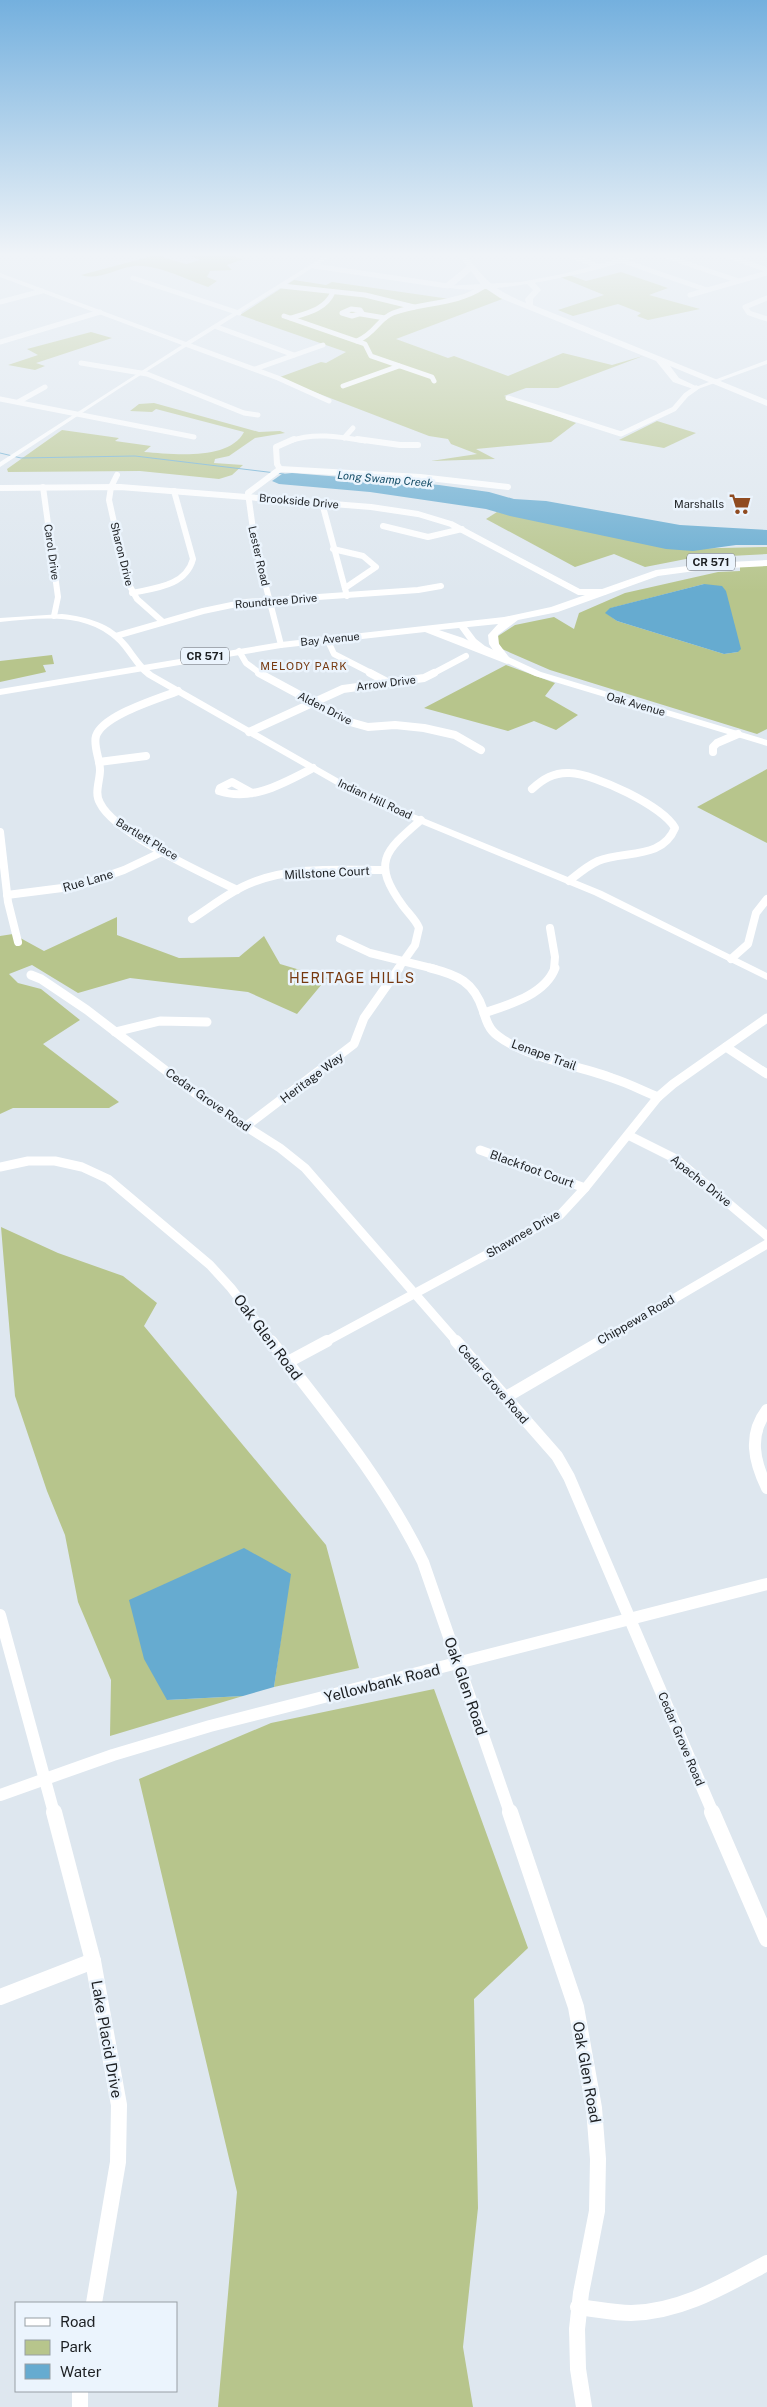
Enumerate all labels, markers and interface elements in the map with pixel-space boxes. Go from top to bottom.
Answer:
water label: Long Swamp Creek [337,469,433,489]
supermarket icon: Marshalls [727,491,753,517]
street label: Brookside Drive [259,492,339,510]
place label: Marshalls [674,498,724,510]
street label: Sharon Drive [108,521,136,587]
street label: Carol Drive [42,523,62,581]
street label: Lester Road [246,525,272,587]
road number: CR 571 [687,554,735,570]
street label: Roundtree Drive [234,591,318,611]
street label: Bay Avenue [300,630,360,648]
road number: CR 571 [181,648,229,664]
district label: MELODY PARK [260,660,348,672]
street label: Arrow Drive [355,673,417,693]
street label: Alden Drive [296,689,354,727]
street label: Oak Avenue [605,690,667,718]
street label: Indian Hill Road [336,777,414,821]
street label: Bartlett Place [114,816,180,862]
street label: Millstone Court [284,864,370,882]
street label: Rue Lane [61,867,115,895]
district label: HERITAGE HILLS [289,970,415,986]
street label: Lenape Trail [509,1037,579,1073]
street label: Heritage Way [278,1049,347,1106]
street label: Cedar Grove Road [163,1065,253,1135]
street label: Blackfoot Court [488,1147,576,1191]
street label: Apache Drive [668,1152,734,1210]
street label: Shawnee Drive [484,1207,563,1261]
street label: Oak Glen Road [230,1291,306,1383]
street label: Chippewa Road [595,1292,677,1348]
street label: Cedar Grove Road [455,1341,531,1427]
street label: Oak Glen Road [441,1635,491,1737]
street label: Yellowbank Road [322,1660,442,1706]
street label: Cedar Grove Road [655,1690,707,1788]
street label: Lake Placid Drive [88,1979,126,2099]
street label: Oak Glen Road [570,2020,604,2124]
legend [15,2302,178,2392]
text: Road [60,2313,96,2330]
text: Park [60,2338,92,2355]
text: Water [60,2363,102,2380]

